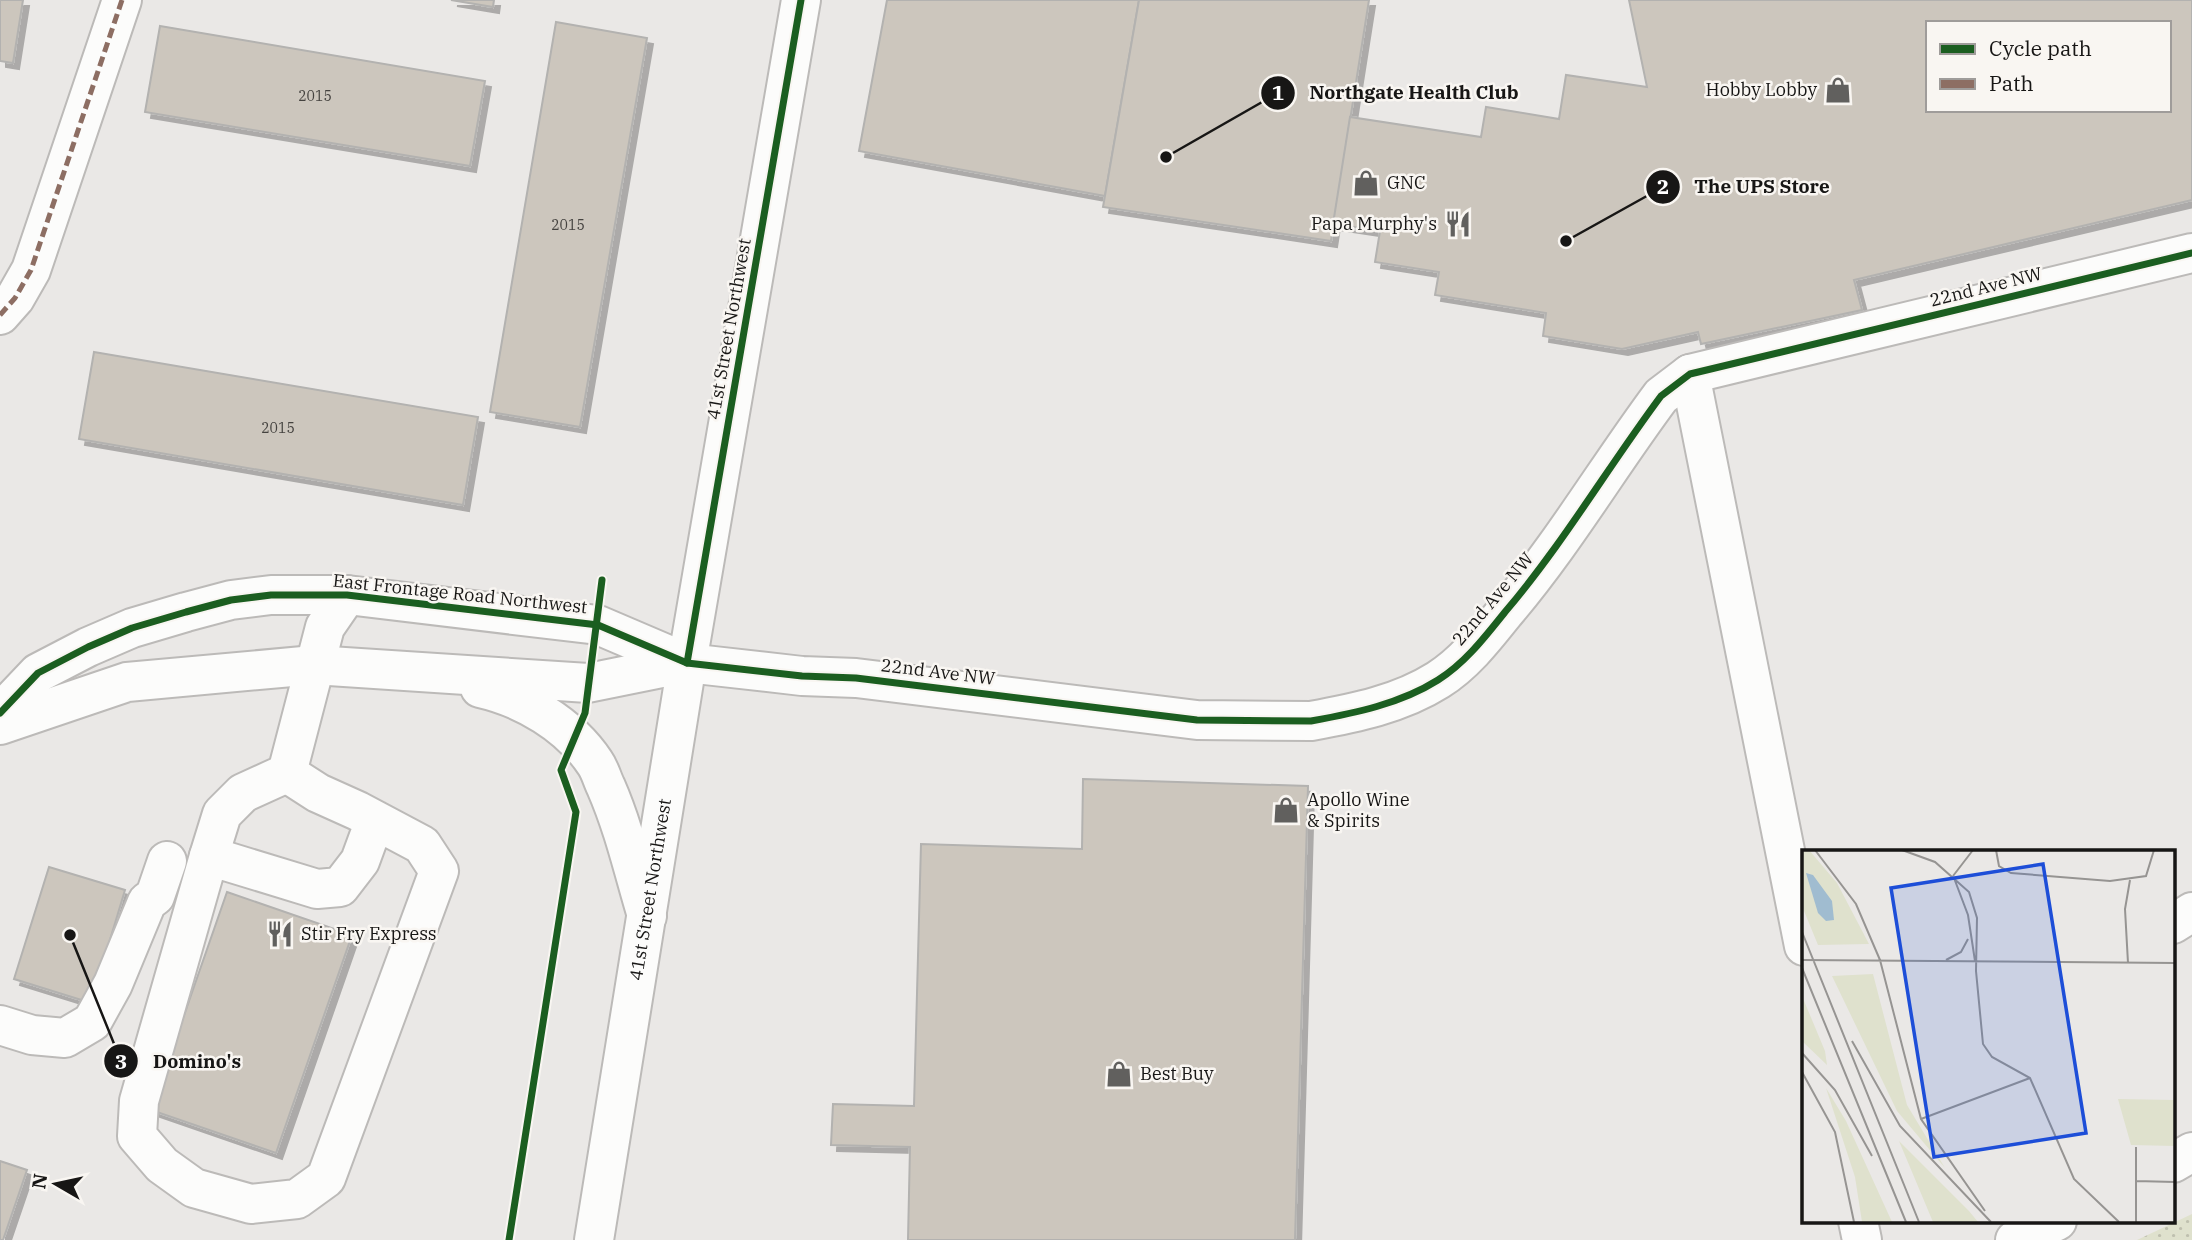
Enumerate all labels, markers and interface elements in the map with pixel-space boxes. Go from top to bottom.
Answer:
legend [1926,21,2171,112]
text: Cycle path [1989,34,2092,62]
text: Path [1989,69,2034,97]
callout: Northgate Health Club [1261,73,1533,113]
shop icon: Hobby Lobby [1823,75,1853,105]
text: 1 [1272,78,1284,106]
place label: Hobby Lobby [1705,78,1817,101]
text: Northgate Health Club [1309,80,1519,104]
house number: 2015 [298,87,332,105]
callout: The UPS Store [1645,167,1843,207]
shop icon: GNC [1351,168,1381,198]
place label: GNC [1387,171,1426,194]
text: 2 [1657,172,1669,200]
text: The UPS Store [1694,174,1830,198]
restaurant icon: Papa Murphy's [1443,209,1473,239]
place label: Papa Murphy's [1311,212,1437,235]
house number: 2015 [551,216,585,234]
street label: 41st Street Northwest [701,236,756,421]
street label: 22nd Ave NW [1927,261,2045,312]
house number: 2015 [261,419,295,437]
street label: 22nd Ave NW [1447,547,1539,650]
street label: East Frontage Road Northwest [332,569,588,618]
street label: 22nd Ave NW [880,653,997,690]
place label: Apollo Wine & Spirits [1307,788,1410,832]
shop icon: Apollo Wine & Spirits [1271,795,1301,825]
street label: 41st Street Northwest [624,797,676,982]
inset map [1802,850,2174,1222]
restaurant icon: Stir Fry Express [265,919,295,949]
place label: Stir Fry Express [301,922,437,945]
callout: Domino's [103,1041,255,1081]
text: 3 [115,1047,127,1075]
text: Domino's [153,1049,241,1073]
shop icon: Best Buy [1104,1059,1134,1089]
place label: Best Buy [1140,1062,1214,1085]
north arrow [21,1149,91,1219]
text: N [26,1172,52,1191]

